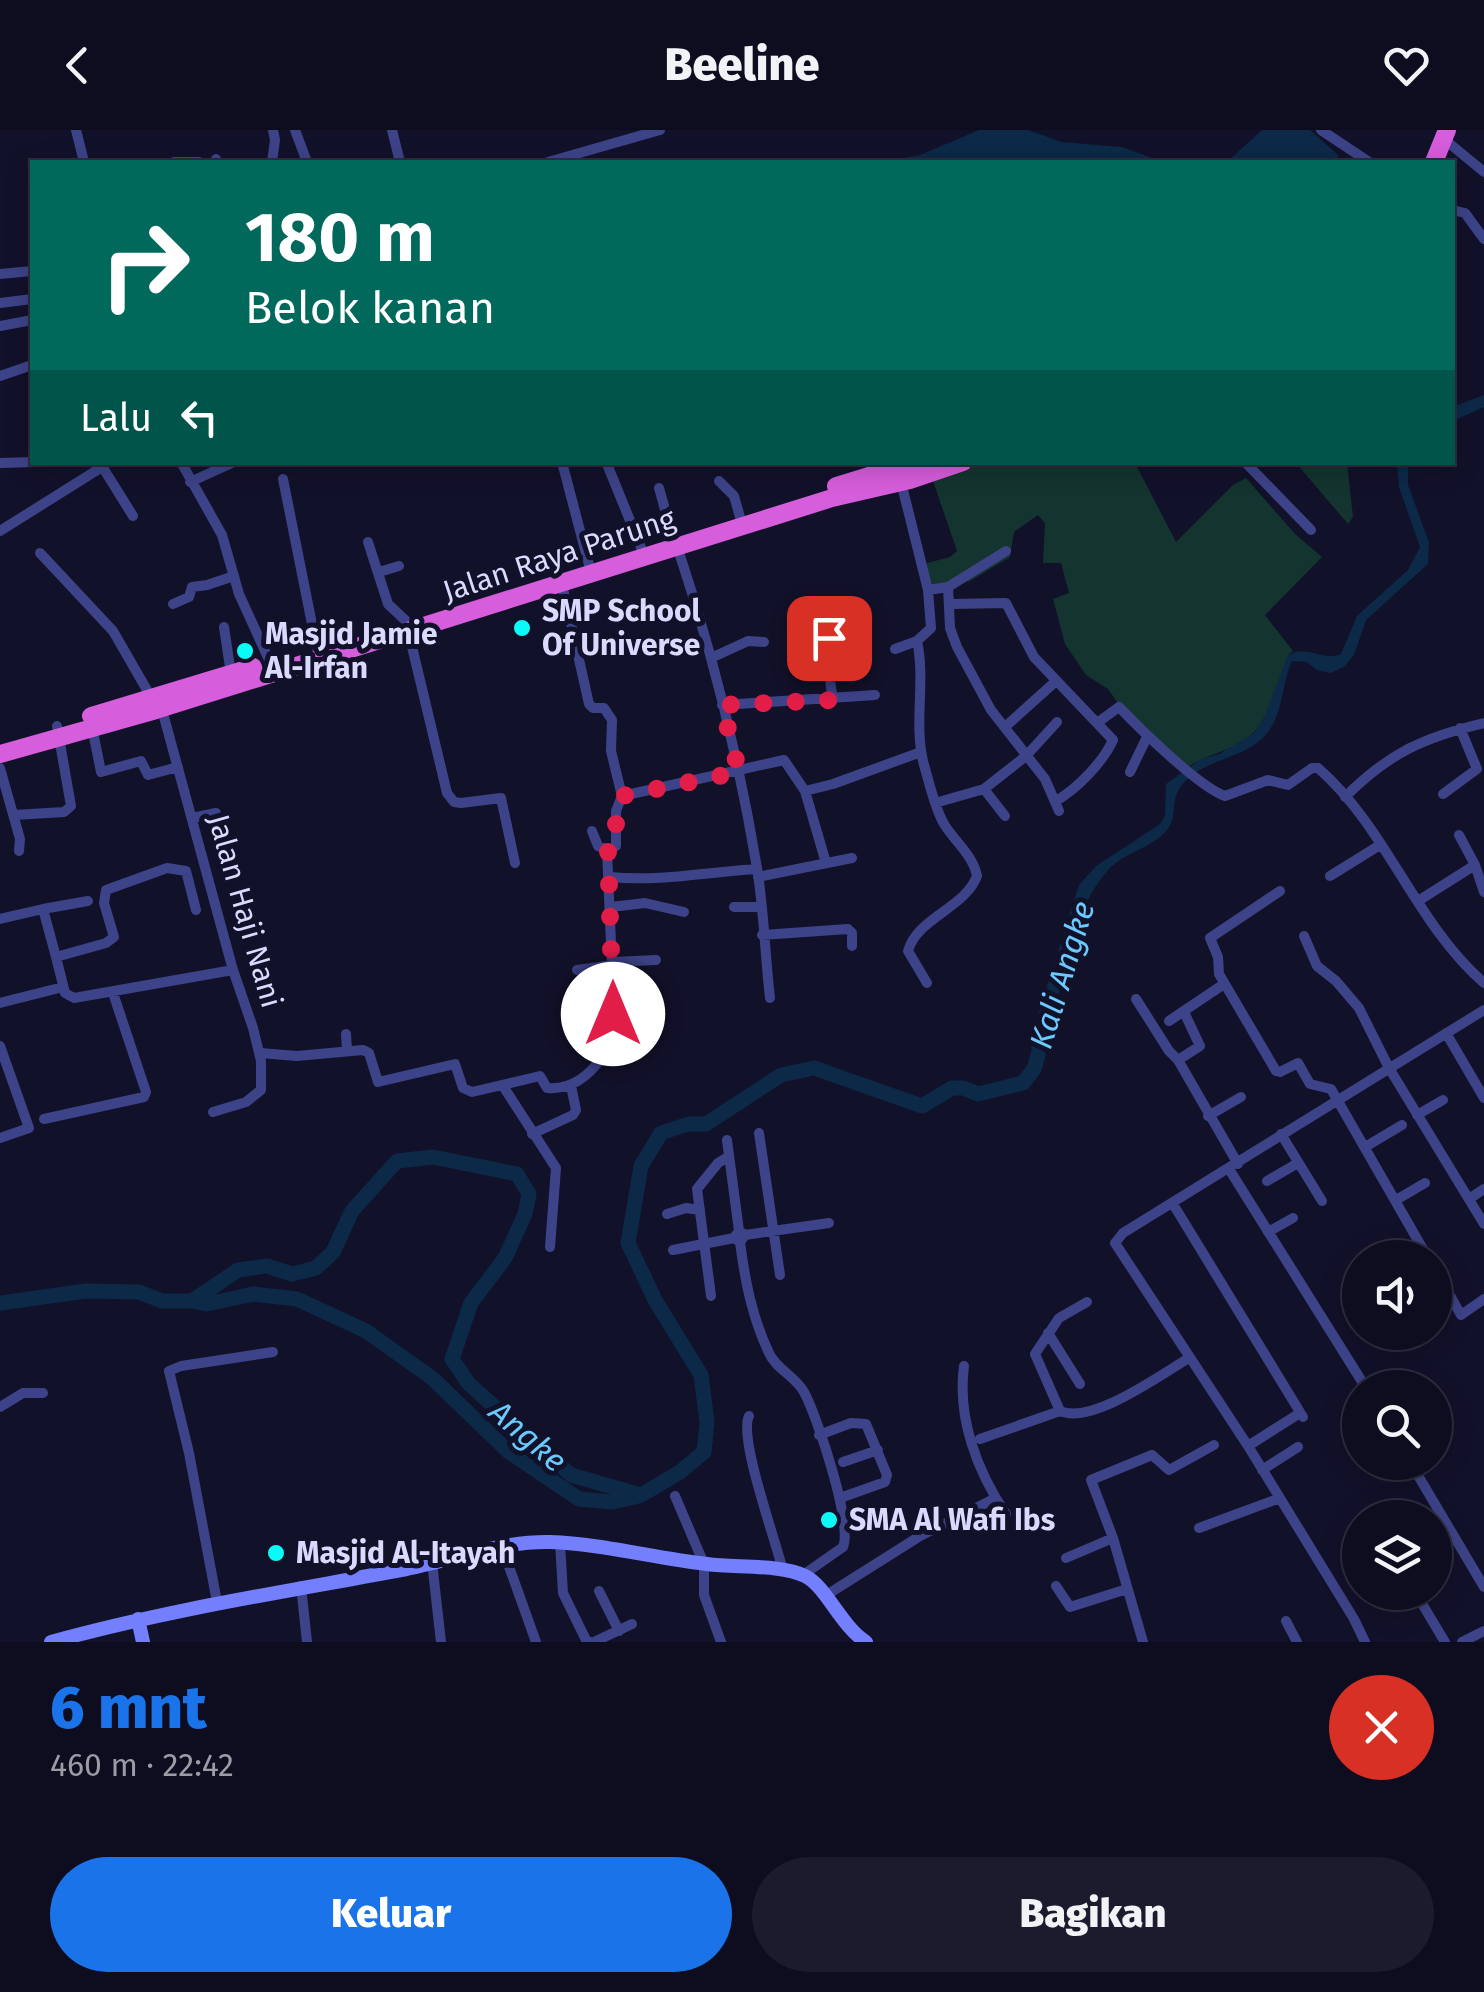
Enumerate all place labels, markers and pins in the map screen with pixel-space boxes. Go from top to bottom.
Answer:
place label: SMP School Of Universe [542,593,700,663]
pin [787,596,872,681]
place label: Masjid Jamie Al-Irfan [264,616,438,686]
marker: SMP School Of Universe [511,617,533,639]
marker: Masjid Jamie Al-Irfan [234,640,256,662]
place label: SMA Al Wafi Ibs [849,1502,1055,1538]
marker: SMA Al Wafi Ibs [818,1509,840,1531]
place label: Masjid Al-Itayah [296,1535,515,1571]
marker: Masjid Al-Itayah [265,1542,287,1564]

